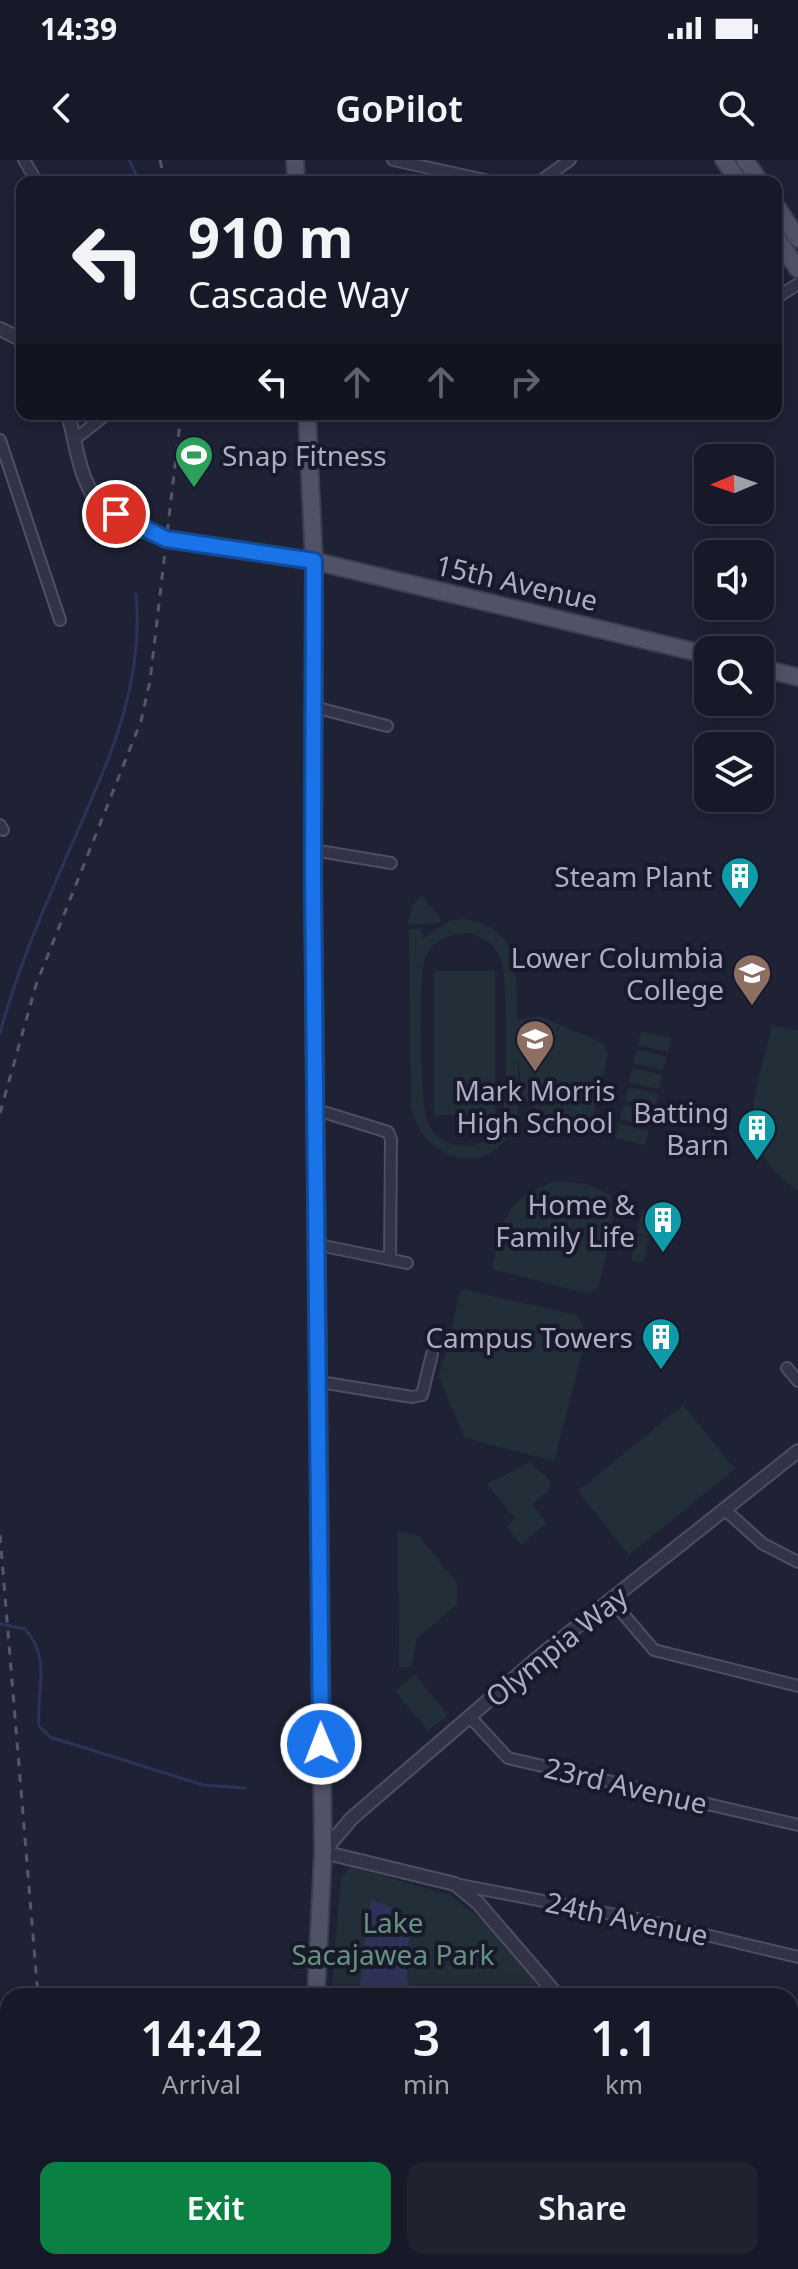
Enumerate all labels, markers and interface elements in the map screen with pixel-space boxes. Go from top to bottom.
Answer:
text: 14:39 [40,8,117,49]
text: GoPilot [335,84,463,133]
icon: back [40,86,84,130]
icon: search [714,86,758,130]
text: 910 m [188,198,353,274]
icon: left [56,208,160,312]
text: Cascade Way [188,270,409,319]
icon: left [251,360,295,404]
icon: ahead [335,360,379,404]
icon: ahead [419,360,463,404]
icon: right [503,360,547,404]
sports icon: Snap Fitness [173,434,215,489]
place label: Snap Fitness [222,436,387,474]
north arrow [694,444,774,524]
map controls [694,444,774,812]
pin [82,480,150,548]
icon: arrive [94,492,138,536]
button: sound [694,540,774,620]
street label: 15th Avenue [432,545,602,619]
button: search [694,636,774,716]
button: layers [694,732,774,812]
building icon: Steam Plant [719,855,761,910]
place label: Steam Plant [554,857,712,895]
place label: Lower Columbia College [511,938,724,1008]
school or university icon: Lower Columbia College [731,952,773,1007]
school or university icon: Mark Morris High School [514,1018,556,1073]
place label: Mark Morris High School [454,1071,616,1141]
place label: Batting Barn [633,1093,729,1163]
building icon: Batting Barn [736,1107,778,1162]
place label: Home & Family Life [495,1185,636,1255]
building icon: Home & Family Life [642,1199,684,1254]
building icon: Campus Towers [640,1316,682,1371]
place label: Campus Towers [425,1318,633,1356]
street label: Olympia Way [477,1577,636,1715]
position arrow [279,1702,363,1786]
street label: 23rd Avenue [541,1748,711,1822]
street label: 24th Avenue [542,1882,712,1954]
park label: Lake Sacajawea Park [291,1903,495,1973]
text: 14:42 [140,2005,263,2070]
text: 3 [413,2005,440,2070]
text: 1.1 [590,2005,658,2070]
text: Arrival [162,2066,241,2102]
text: min [403,2066,450,2102]
text: km [605,2066,643,2102]
button: Exit [40,2162,391,2254]
button: Share [407,2162,758,2254]

